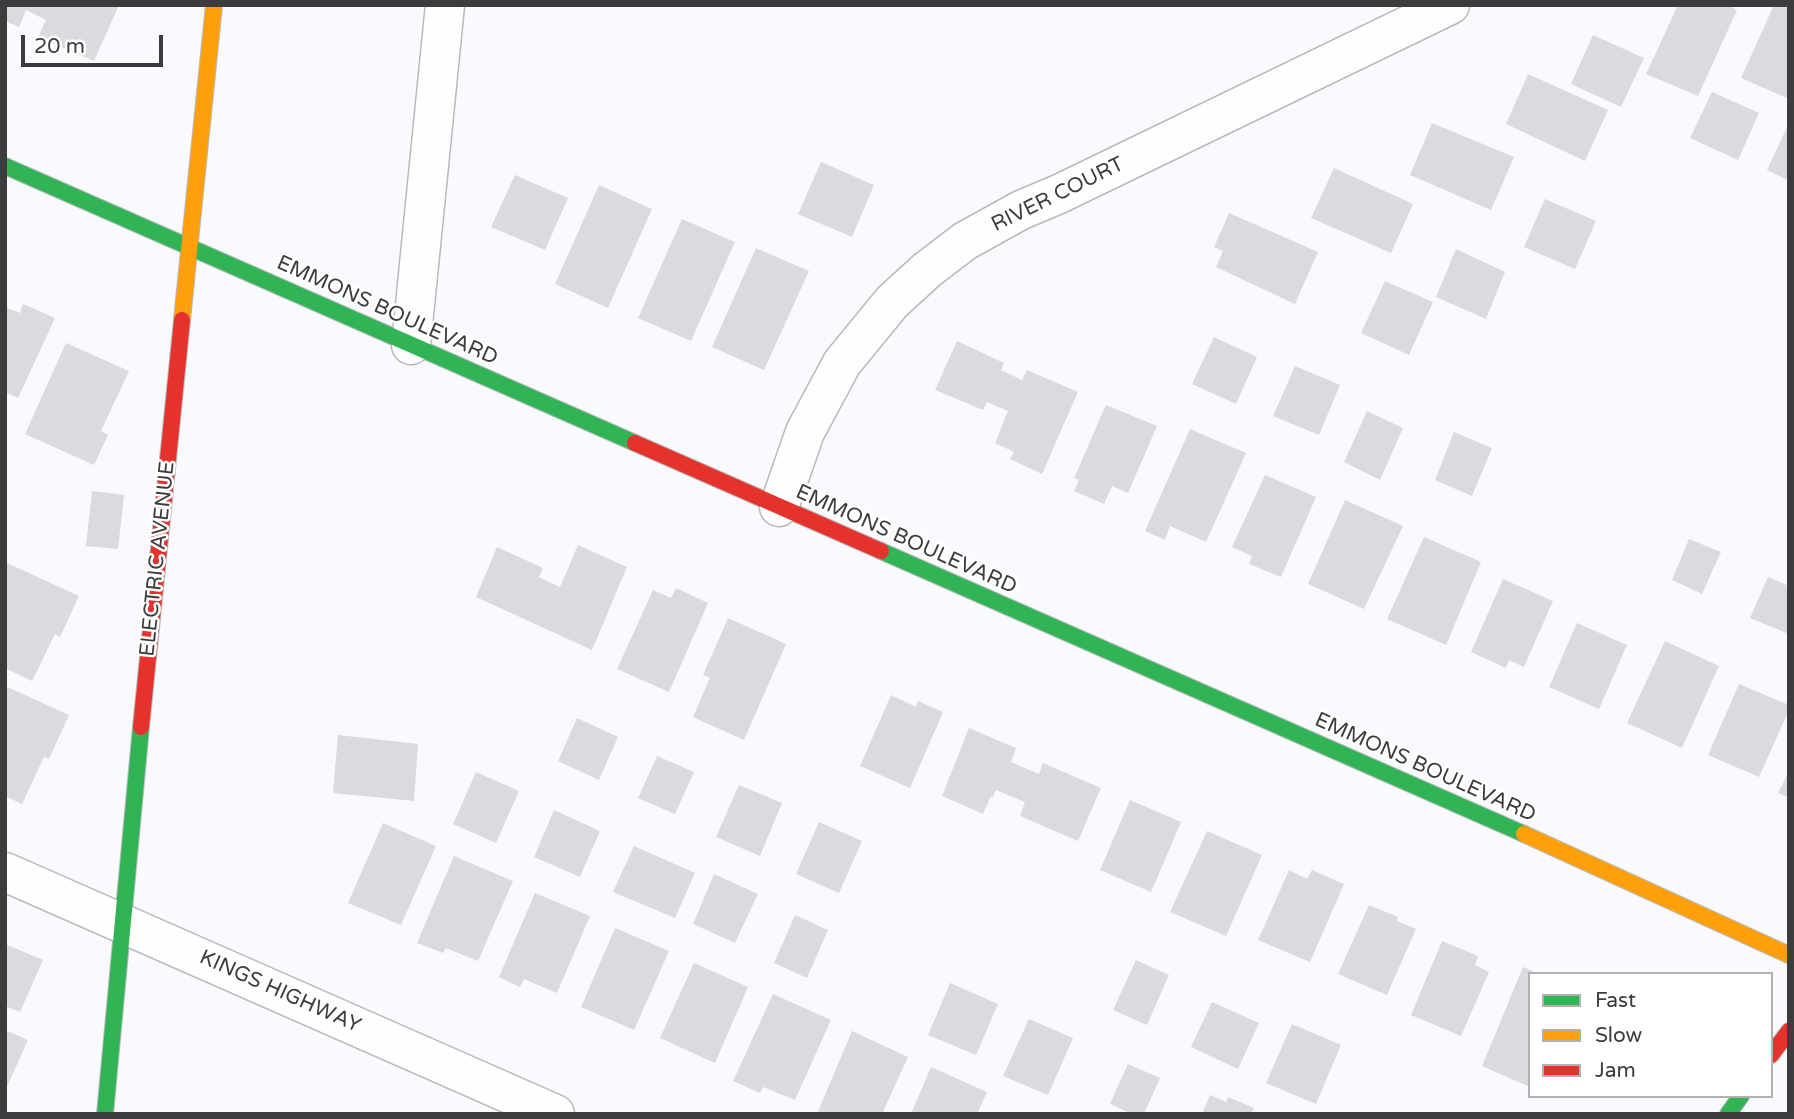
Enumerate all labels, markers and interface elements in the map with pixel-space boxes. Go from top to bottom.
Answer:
scale bar [24,21,166,65]
text: 20 m [34,34,85,59]
street label: RIVER COURT [988,152,1128,238]
street label: EMMONS BOULEVARD [273,251,501,371]
street label: ELECTRIC AVENUE [135,460,181,658]
street label: EMMONS BOULEVARD [792,480,1020,600]
street label: EMMONS BOULEVARD [1311,708,1539,828]
street label: KINGS HIGHWAY [195,945,365,1039]
legend [1528,972,1773,1098]
text: Fast [1595,988,1636,1013]
text: Slow [1595,1023,1642,1048]
text: Jam [1595,1058,1636,1083]

